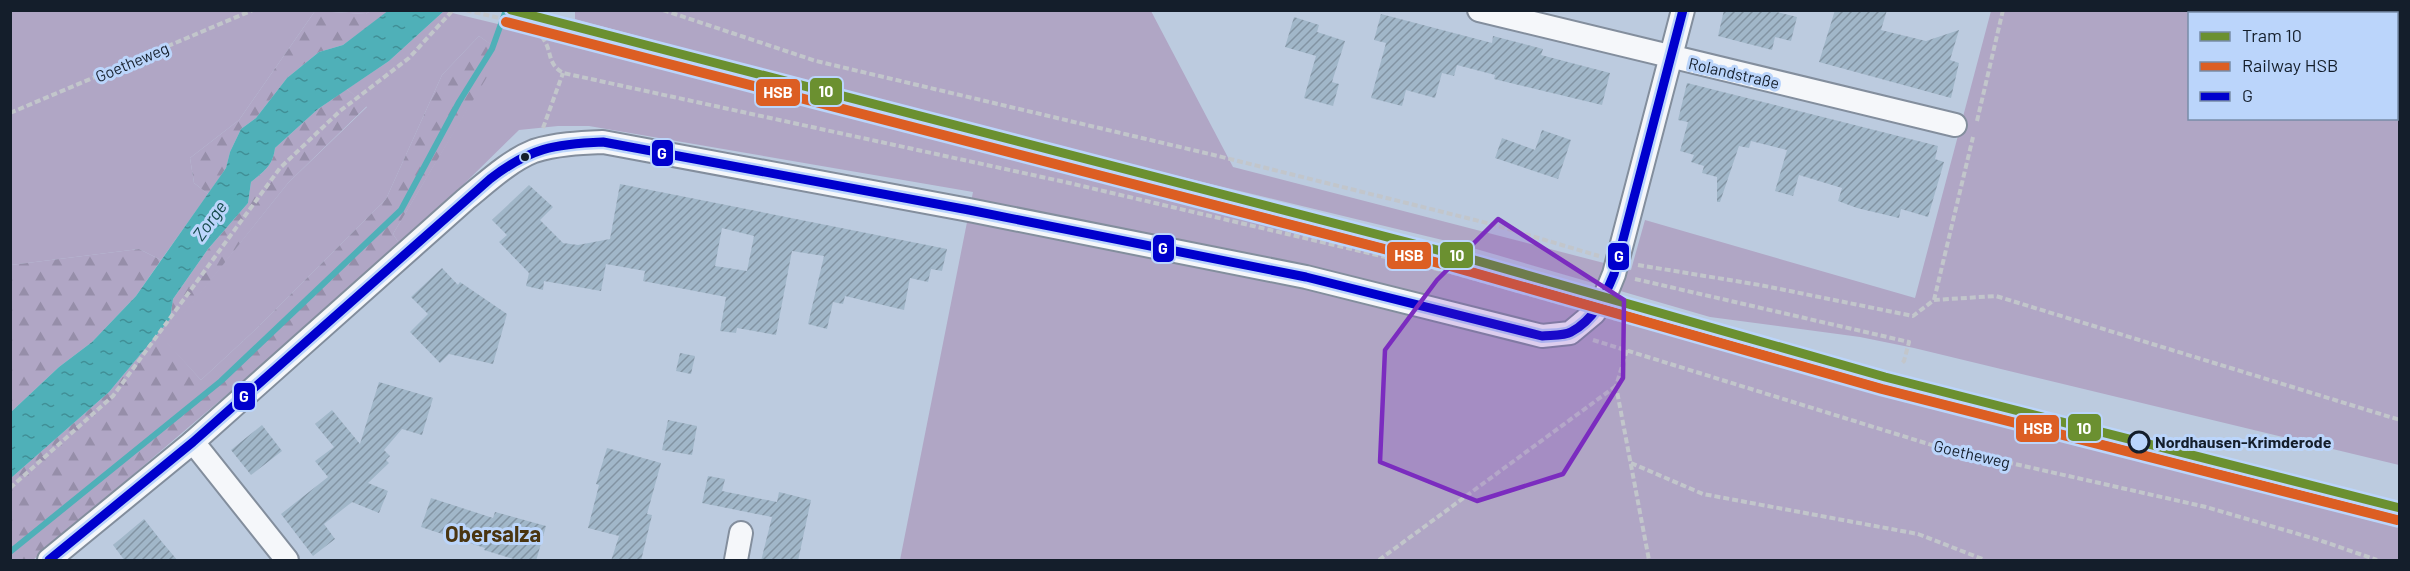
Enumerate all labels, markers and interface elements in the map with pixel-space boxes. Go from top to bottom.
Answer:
legend [2188,12,2398,120]
text: Tram 10 [2242,24,2302,46]
street label: Goetheweg [92,38,171,86]
street label: Rolandstraße [1687,53,1781,92]
text: Railway HSB [2242,54,2338,76]
line badge: 10 [809,77,843,106]
line badge: HSB [755,78,801,107]
text: 10 [819,81,833,100]
text: HSB [763,82,793,101]
text: G [2242,84,2253,106]
line badge: G [651,139,674,167]
text: G [657,143,667,162]
unlabelled marker [519,151,531,163]
water label: Zorge [187,196,231,245]
line badge: G [1152,234,1175,263]
text: G [1158,238,1168,257]
line badge: HSB [1386,241,1432,270]
line badge: 10 [1439,241,1474,269]
line badge: G [1607,242,1630,271]
text: HSB [1394,245,1424,264]
text: 10 [1450,245,1464,264]
text: G [1614,246,1624,265]
line badge: G [233,382,256,411]
text: G [239,386,249,405]
line badge: 10 [2067,413,2102,442]
line badge: HSB [2015,414,2060,443]
text: HSB [2023,418,2053,437]
text: 10 [2077,418,2091,437]
marker: Nordhausen-Krimderode [2128,431,2150,453]
place label: Nordhausen-Krimderode [2155,432,2332,451]
street label: Goetheweg [1932,435,2012,472]
district label: Obersalza [445,520,541,546]

